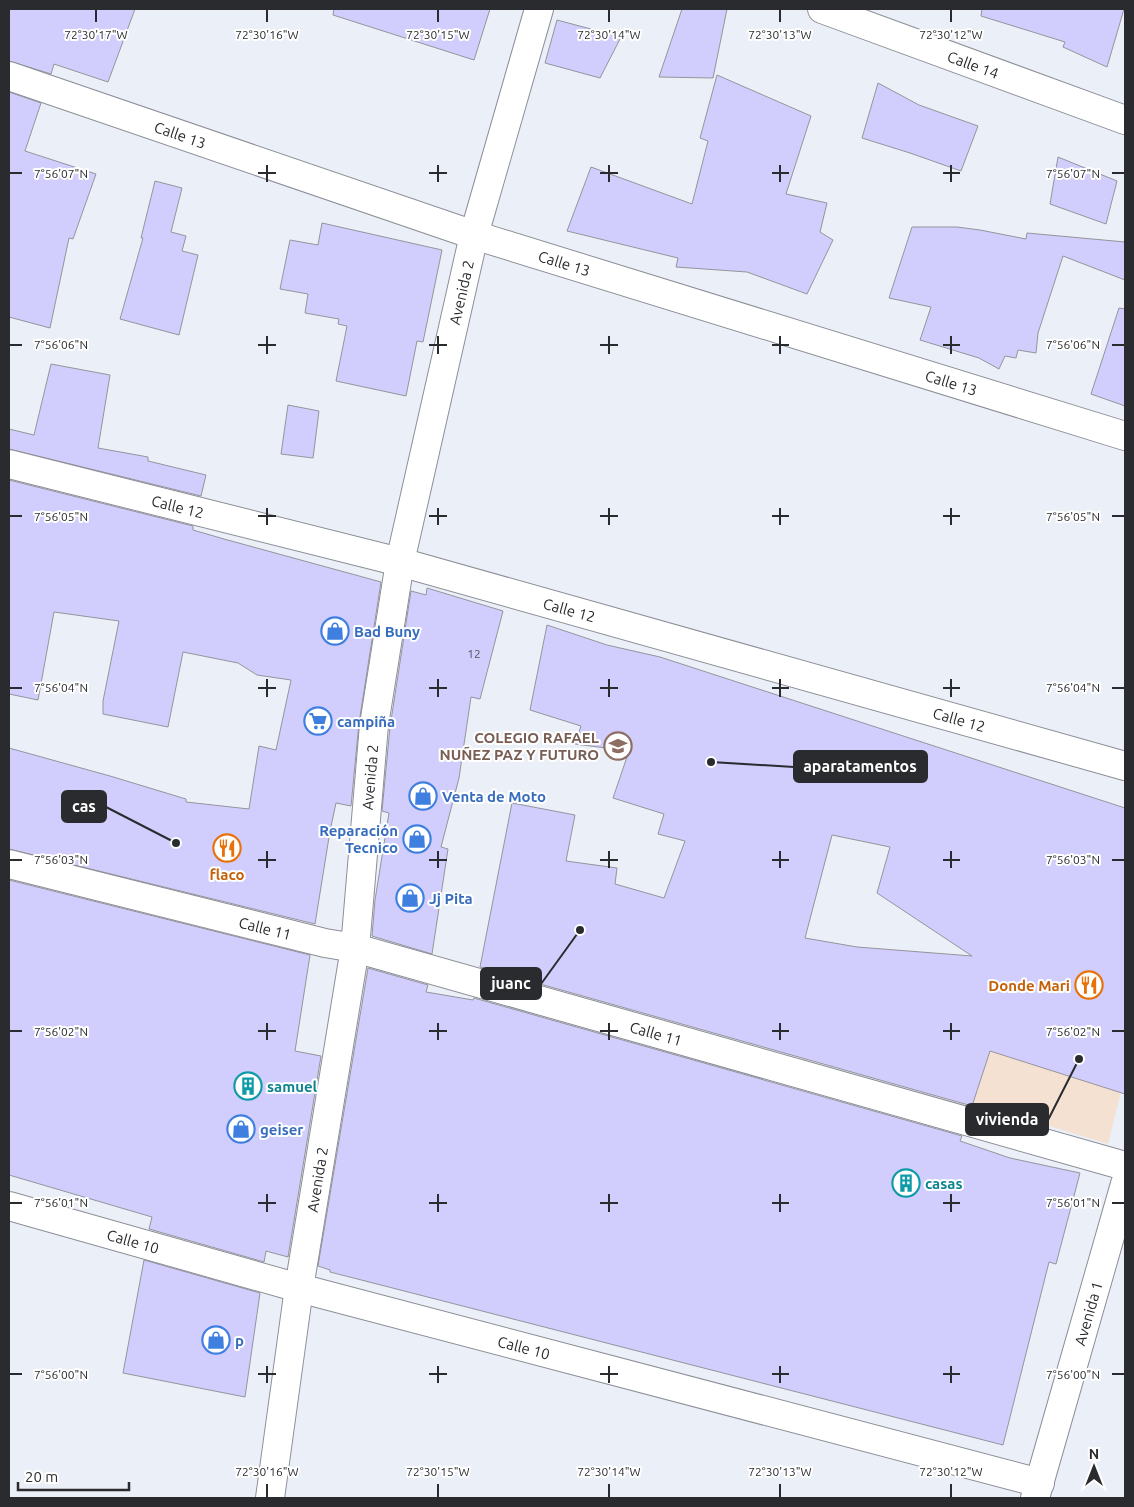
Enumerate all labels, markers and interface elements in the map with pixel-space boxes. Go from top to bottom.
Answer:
text: 72°30'17"W [64,28,128,41]
text: 72°30'16"W [235,28,299,41]
text: 72°30'15"W [406,28,470,41]
text: 72°30'14"W [577,28,641,41]
text: 72°30'13"W [748,28,812,41]
text: 72°30'12"W [919,28,983,41]
street label: Calle 14 [945,47,1001,82]
street label: Calle 13 [152,118,208,151]
text: 7°56'07"N [34,167,88,180]
text: 7°56'07"N [1046,167,1100,180]
street label: Calle 13 [536,247,592,279]
street label: Avenida 2 [445,258,477,326]
text: 7°56'06"N [34,338,88,351]
text: 7°56'06"N [1046,338,1100,351]
street label: Calle 13 [923,366,979,398]
street label: Calle 12 [150,492,206,521]
text: 7°56'05"N [34,510,88,523]
text: 7°56'05"N [1046,510,1100,523]
street label: Calle 12 [541,594,597,625]
shop icon: Bad Buny [320,616,350,646]
place label: Bad Buny [354,623,420,640]
house number: 12 [467,647,481,660]
text: 7°56'04"N [34,681,88,694]
text: 7°56'04"N [1046,681,1100,694]
street label: Calle 12 [931,704,987,735]
supermarket icon: campiña [303,706,333,736]
place label: campiña [337,713,395,730]
place label: COLEGIO RAFAEL NUÑEZ PAZ Y FUTURO [439,729,599,763]
school or university icon: COLEGIO RAFAEL NUÑEZ PAZ Y FUTURO [603,731,633,761]
street label: Avenida 2 [358,744,381,811]
callout: aparatamentos [794,751,927,782]
text: aparatamentos [803,757,917,775]
shop icon: Venta de Moto [408,781,438,811]
place label: Venta de Moto [442,788,546,805]
callout: cas [62,791,106,822]
text: cas [72,797,96,815]
place label: Reparación Tecnico [319,822,398,856]
shop icon: Reparación Tecnico [402,824,432,854]
restaurant icon: flaco [212,833,242,863]
text: 7°56'03"N [34,853,88,866]
text: 7°56'03"N [1046,853,1100,866]
place label: flaco [209,866,245,883]
shop icon: Jj Pita [395,883,425,913]
place label: Jj Pita [429,890,473,907]
street label: Calle 11 [237,913,293,943]
callout: juanc [481,968,541,999]
restaurant icon: Donde Mari [1074,970,1104,1000]
text: juanc [489,974,531,992]
place label: Donde Mari [988,977,1070,994]
street label: Calle 11 [628,1018,684,1049]
text: 7°56'02"N [34,1025,88,1038]
text: 7°56'02"N [1046,1025,1100,1038]
building icon: samuel [233,1071,263,1101]
place label: samuel [267,1078,318,1095]
callout: vivienda [966,1104,1048,1135]
text: vivienda [976,1110,1038,1128]
shop icon: geiser [226,1114,256,1144]
place label: geiser [260,1121,304,1138]
street label: Avenida 2 [303,1146,331,1213]
building icon: casas [891,1168,921,1198]
place label: casas [925,1175,963,1192]
text: 7°56'01"N [34,1196,88,1209]
text: 7°56'01"N [1046,1196,1100,1209]
street label: Calle 10 [105,1226,161,1257]
street label: Avenida 1 [1071,1279,1105,1347]
shop icon: p [201,1325,231,1355]
place label: p [235,1332,244,1349]
street label: Calle 10 [496,1332,552,1362]
text: 7°56'00"N [34,1368,88,1381]
text: 7°56'00"N [1046,1368,1100,1381]
north arrow [1069,1442,1119,1492]
text: N [1089,1446,1099,1462]
scale bar [18,1460,129,1492]
text: 72°30'16"W [235,1465,299,1478]
text: 72°30'15"W [406,1465,470,1478]
text: 72°30'14"W [577,1465,641,1478]
text: 72°30'13"W [748,1465,812,1478]
text: 72°30'12"W [919,1465,983,1478]
text: 20 m [25,1468,58,1485]

